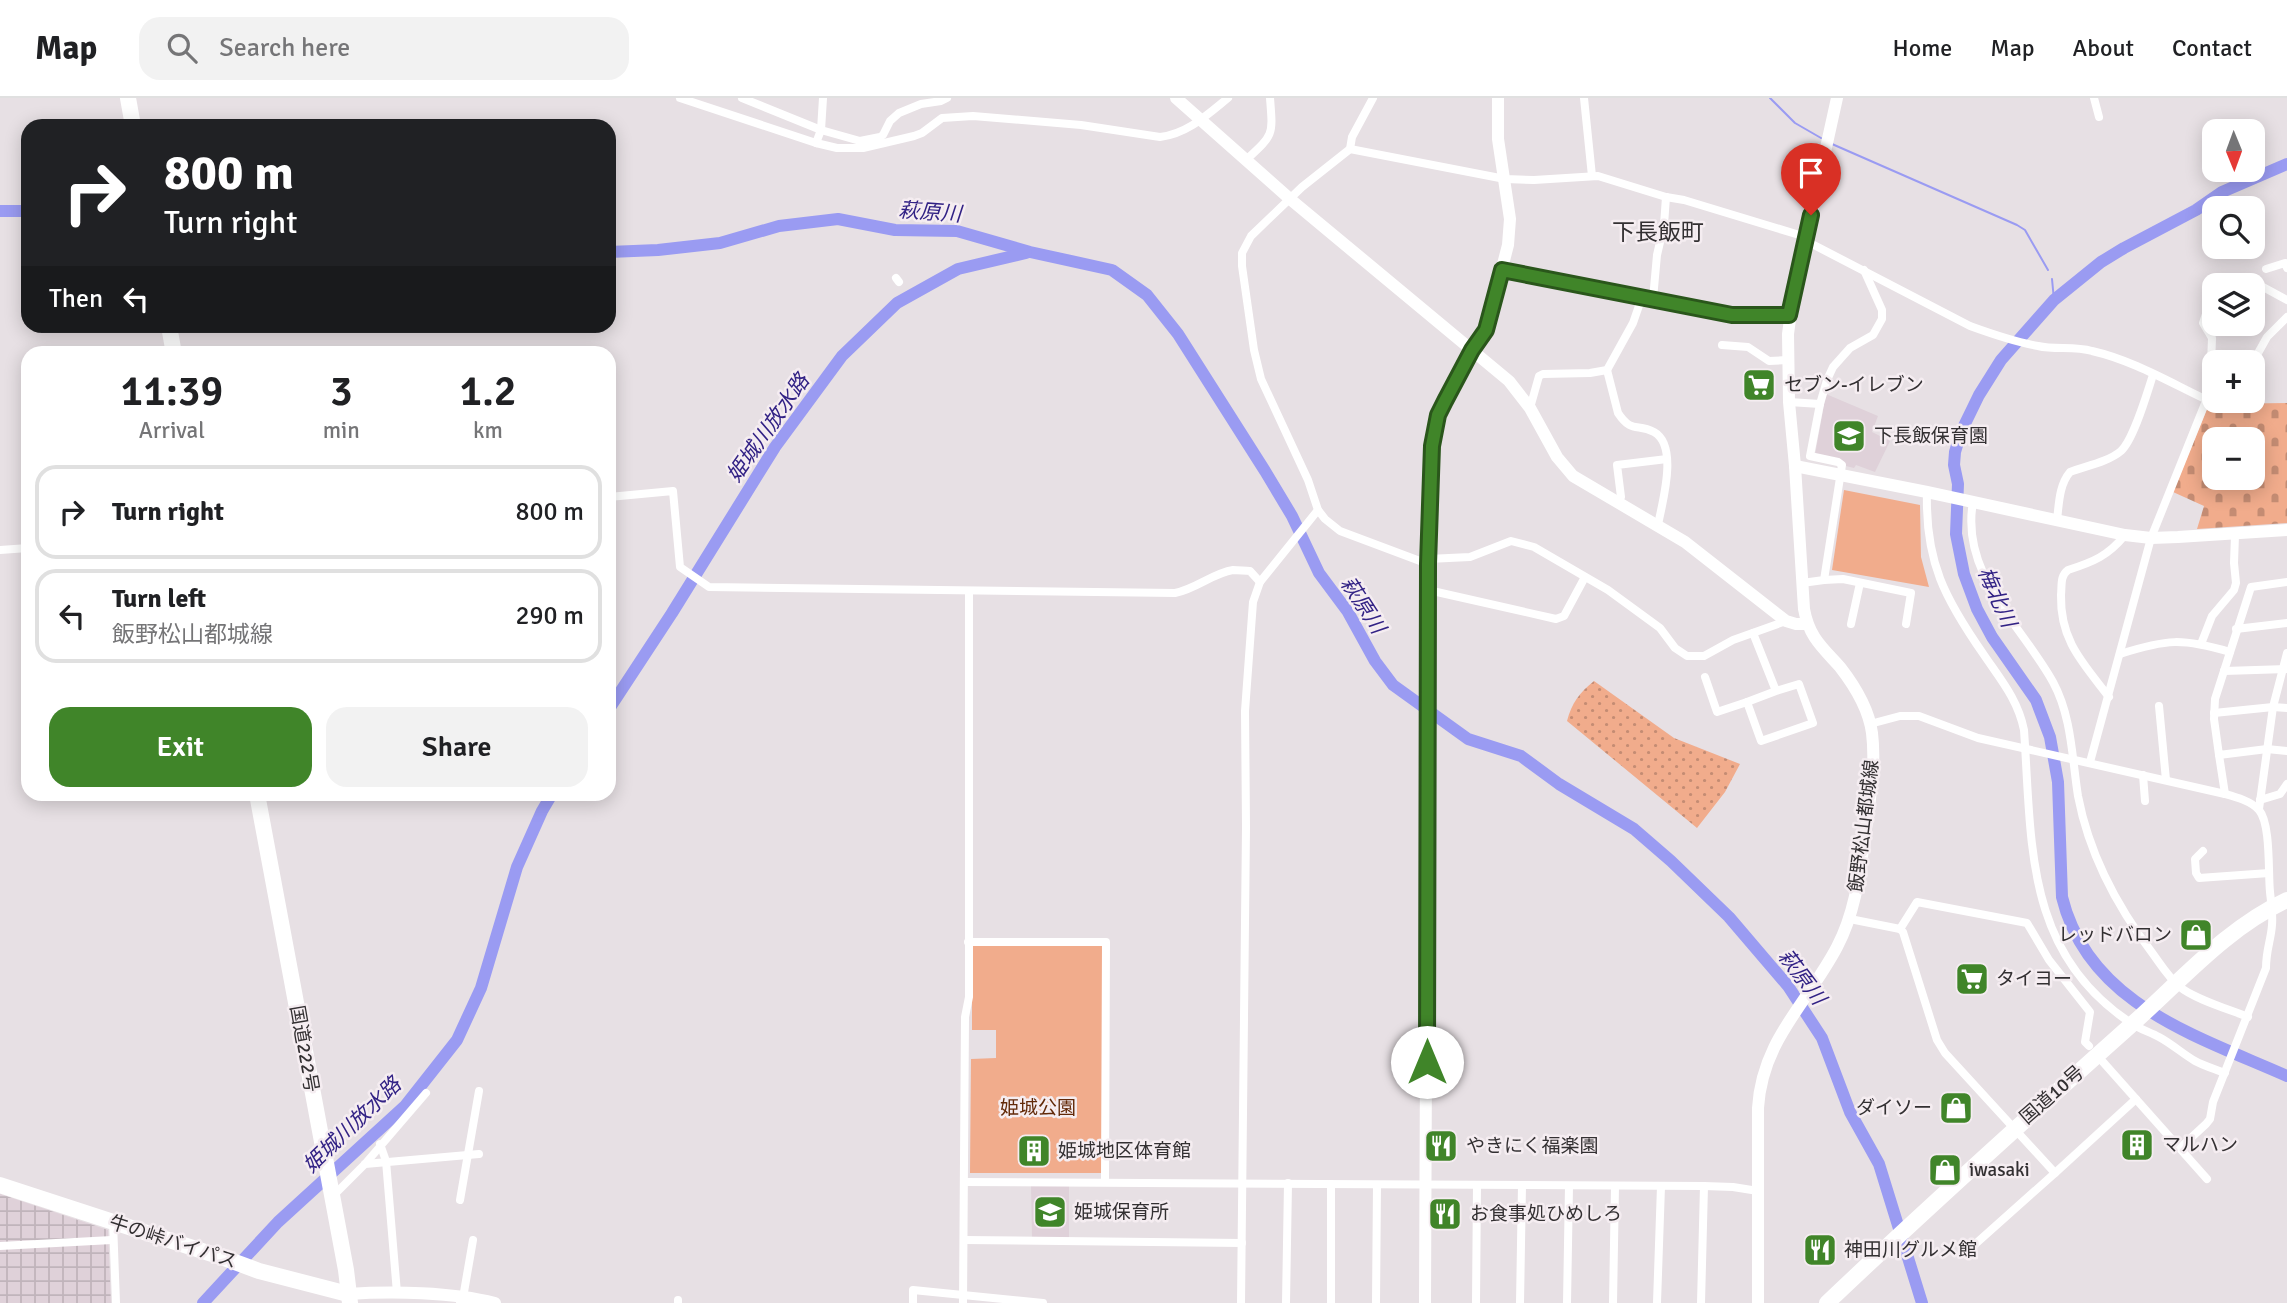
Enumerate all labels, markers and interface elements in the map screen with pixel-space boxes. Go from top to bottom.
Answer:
search box [139,17,629,80]
text: Map [35,28,97,69]
icon: search [163,29,201,67]
text: Search here [219,32,350,64]
text: Home [1892,33,1952,63]
text: Map [1990,33,2035,63]
text: About [2073,33,2134,63]
text: Contact [2172,33,2252,63]
north arrow [2202,119,2264,182]
map controls [2202,119,2265,490]
text: 800 m [164,143,294,203]
pin [1781,143,1841,215]
icon: right [49,147,140,238]
icon: arrive [1792,154,1830,192]
button: search [2202,196,2265,259]
water label: 萩原川 [898,197,964,227]
text: Turn right [164,203,297,242]
district label: 下長飯町 [1612,218,1704,247]
button: layers [2202,273,2265,336]
icon: left [117,280,155,318]
text: Then [49,283,103,315]
button: + [2202,350,2265,413]
text: 11:39 [121,366,223,417]
text: 3 [330,366,353,417]
text: 1.2 [459,366,516,417]
supermarket icon: セブン-イレブン [1740,366,1778,404]
water label: 姫城川放水路 [721,367,816,487]
place label: セブン-イレブン [1784,373,1924,397]
text: Arrival [139,416,205,445]
text: min [323,416,360,445]
text: km [473,416,503,445]
school or university icon: 下長飯保育園 [1830,417,1868,455]
place label: 下長飯保育園 [1874,424,1988,448]
button: − [2202,427,2265,490]
icon: right [53,493,91,531]
text: Turn right [112,496,224,528]
text: 800 m [515,496,584,528]
water label: 梅北川 [1972,563,2023,633]
water label: 萩原川 [1335,572,1392,640]
text: Turn left [112,583,206,615]
icon: left [53,597,91,635]
text: 290 m [515,600,584,632]
text: 飯野松山都城線 [112,620,273,649]
button: Exit [49,707,312,787]
button: Share [326,707,588,787]
street label: 飯野松山都城線 [1844,759,1884,893]
shop icon: レッドバロン [2177,916,2215,954]
place label: レッドバロン [2058,923,2172,947]
water label: 萩原川 [1773,944,1833,1012]
supermarket icon: タイヨー [1953,960,1991,998]
place label: タイヨー [1996,967,2072,991]
street label: 国道222号 [285,1004,323,1094]
position arrow [1390,1025,1464,1099]
street label: 国道10号 [2015,1061,2089,1129]
water label: 姫城川放水路 [298,1070,408,1178]
shop icon: ダイソー [1937,1089,1975,1127]
park label: 姫城公園 [1000,1096,1076,1120]
place label: ダイソー [1856,1096,1932,1120]
building icon: マルハン [2118,1126,2156,1164]
restaurant icon: やきにく福楽園 [1422,1127,1460,1165]
building icon: 姫城地区体育館 [1015,1132,1053,1170]
place label: マルハン [2162,1133,2238,1157]
place label: やきにく福楽園 [1466,1134,1599,1158]
place label: 姫城地区体育館 [1058,1139,1191,1163]
shop icon: iwasaki [1926,1151,1964,1189]
place label: iwasaki [1969,1158,2030,1182]
school or university icon: 姫城保育所 [1031,1193,1069,1231]
restaurant icon: お食事処ひめしろ [1426,1195,1464,1233]
place label: 姫城保育所 [1074,1200,1169,1224]
place label: お食事処ひめしろ [1470,1202,1622,1226]
street label: 牛の峠バイパス [106,1210,240,1274]
restaurant icon: 神田川グルメ館 [1801,1231,1839,1269]
place label: 神田川グルメ館 [1844,1238,1977,1262]

